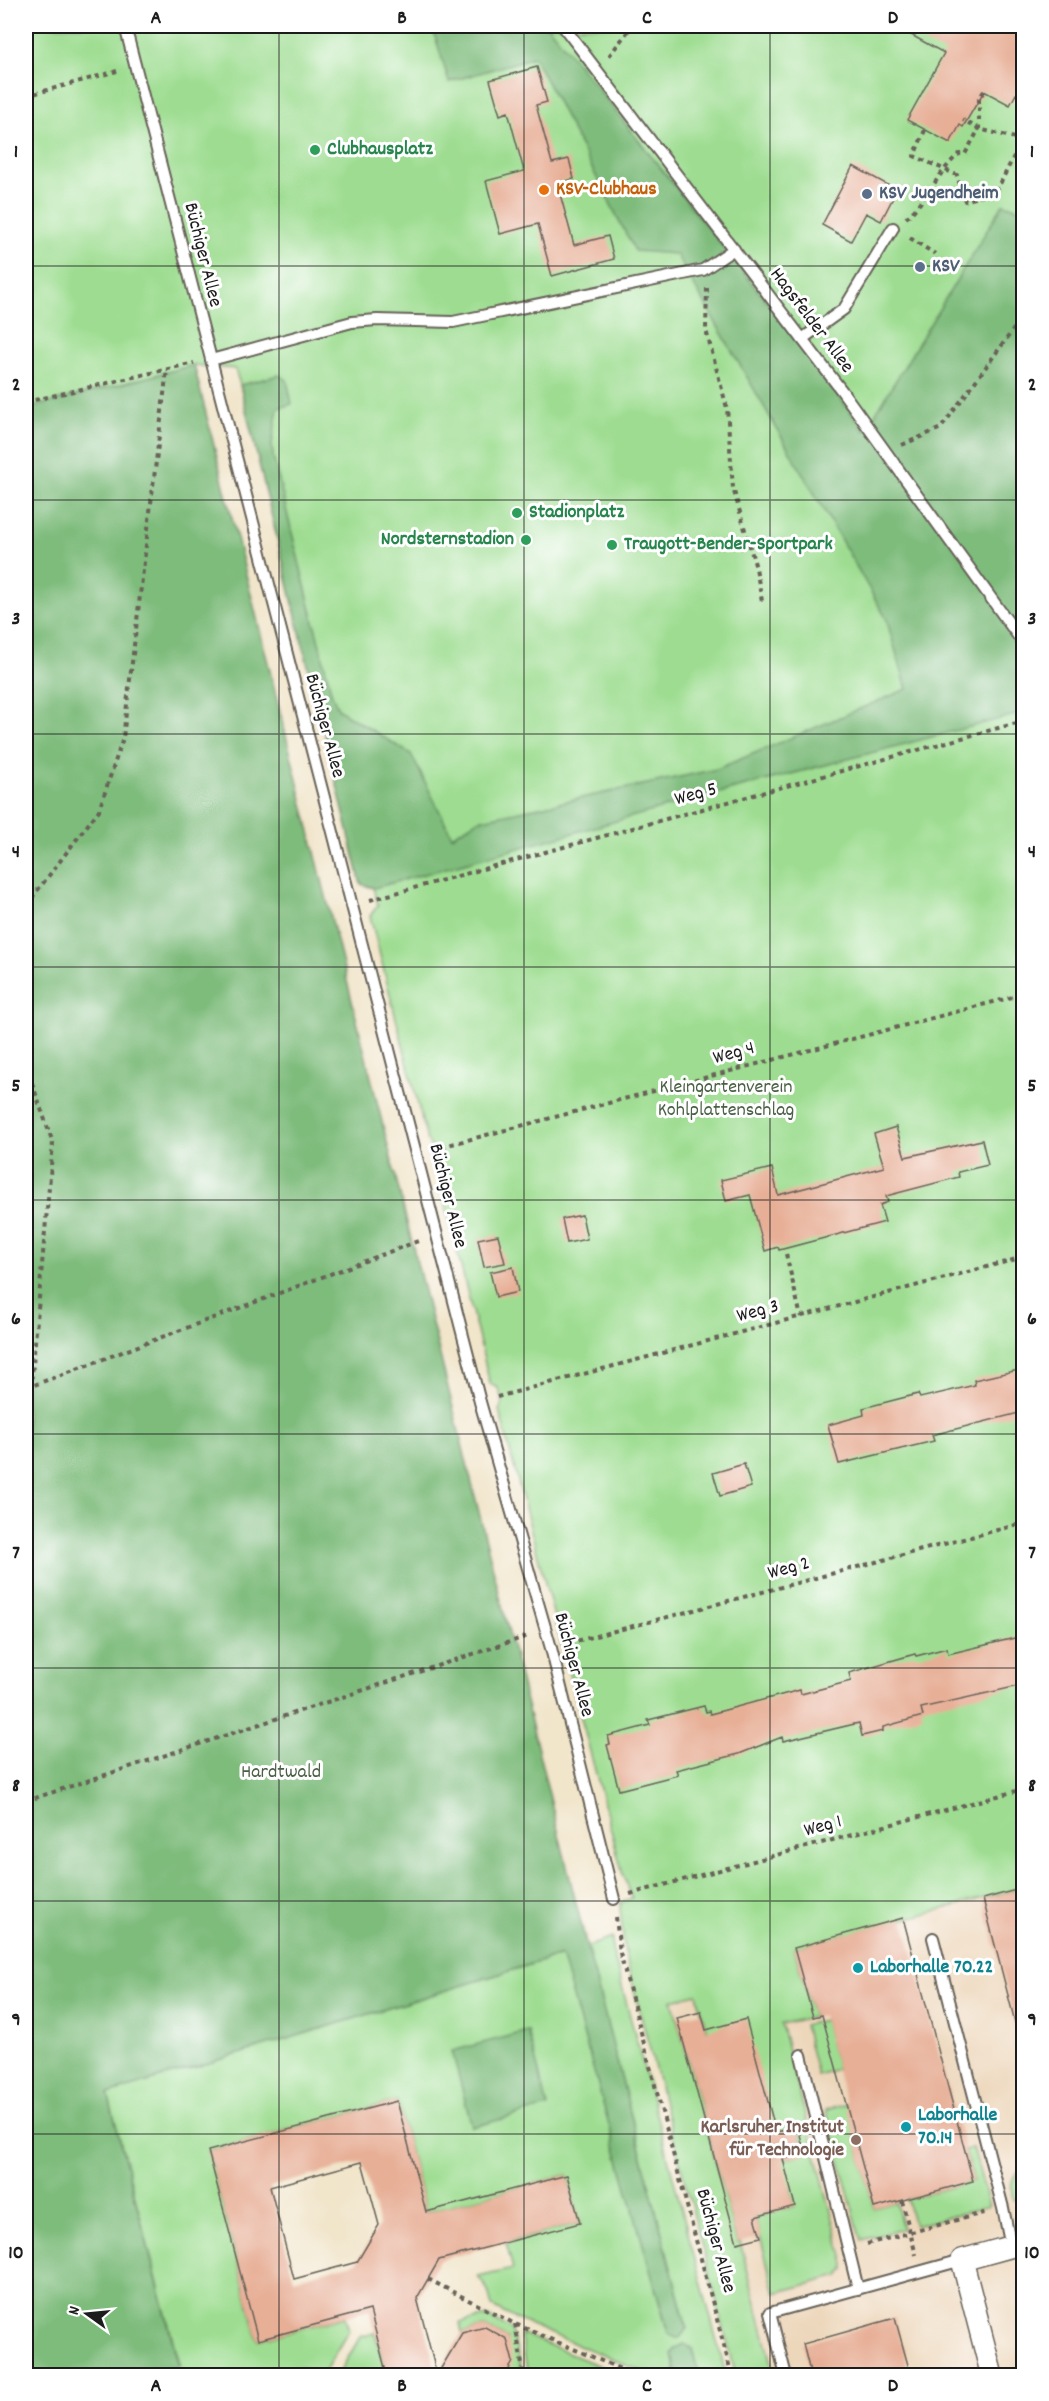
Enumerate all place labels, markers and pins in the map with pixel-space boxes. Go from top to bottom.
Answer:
place label: Clubhausplatz [327,136,433,164]
marker: Clubhausplatz [308,143,322,157]
place label: KSV-Clubhaus [556,176,657,204]
place label: KSV Jugendheim [879,180,999,208]
marker: KSV-Clubhaus [537,183,551,197]
marker: KSV Jugendheim [860,187,874,201]
place label: KSV [932,253,960,281]
marker: KSV [913,260,927,274]
place label: Stadionplatz [529,499,624,527]
marker: Stadionplatz [510,506,524,520]
place label: Nordsternstadion [381,526,514,554]
place label: Traugott-Bender-Sportpark [624,531,833,559]
marker: Nordsternstadion [519,533,533,547]
marker: Traugott-Bender-Sportpark [605,538,619,552]
place label: Laborhalle 70.22 [870,1954,993,1982]
marker: Laborhalle 70.22 [851,1961,865,1975]
place label: Laborhalle 70.14 [918,2102,998,2153]
place label: Karlsruher Institut für Technologie [701,2114,845,2165]
marker: Laborhalle 70.14 [899,2120,913,2134]
marker: Karlsruher Institut für Technologie [849,2133,863,2147]

